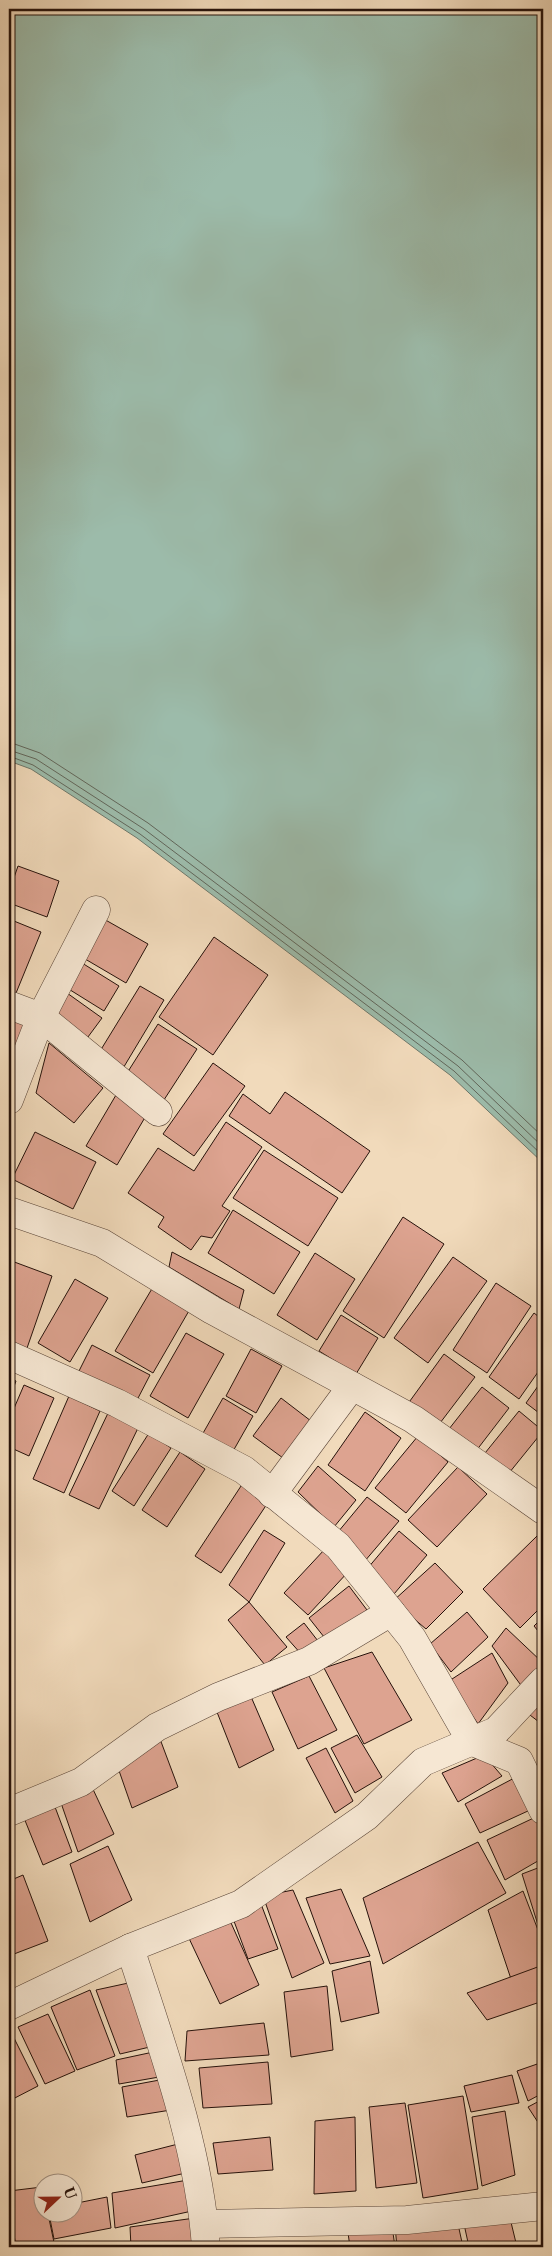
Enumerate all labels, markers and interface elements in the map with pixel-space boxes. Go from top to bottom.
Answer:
north arrow [32,2174,82,2224]
text: U [60,2184,81,2202]

